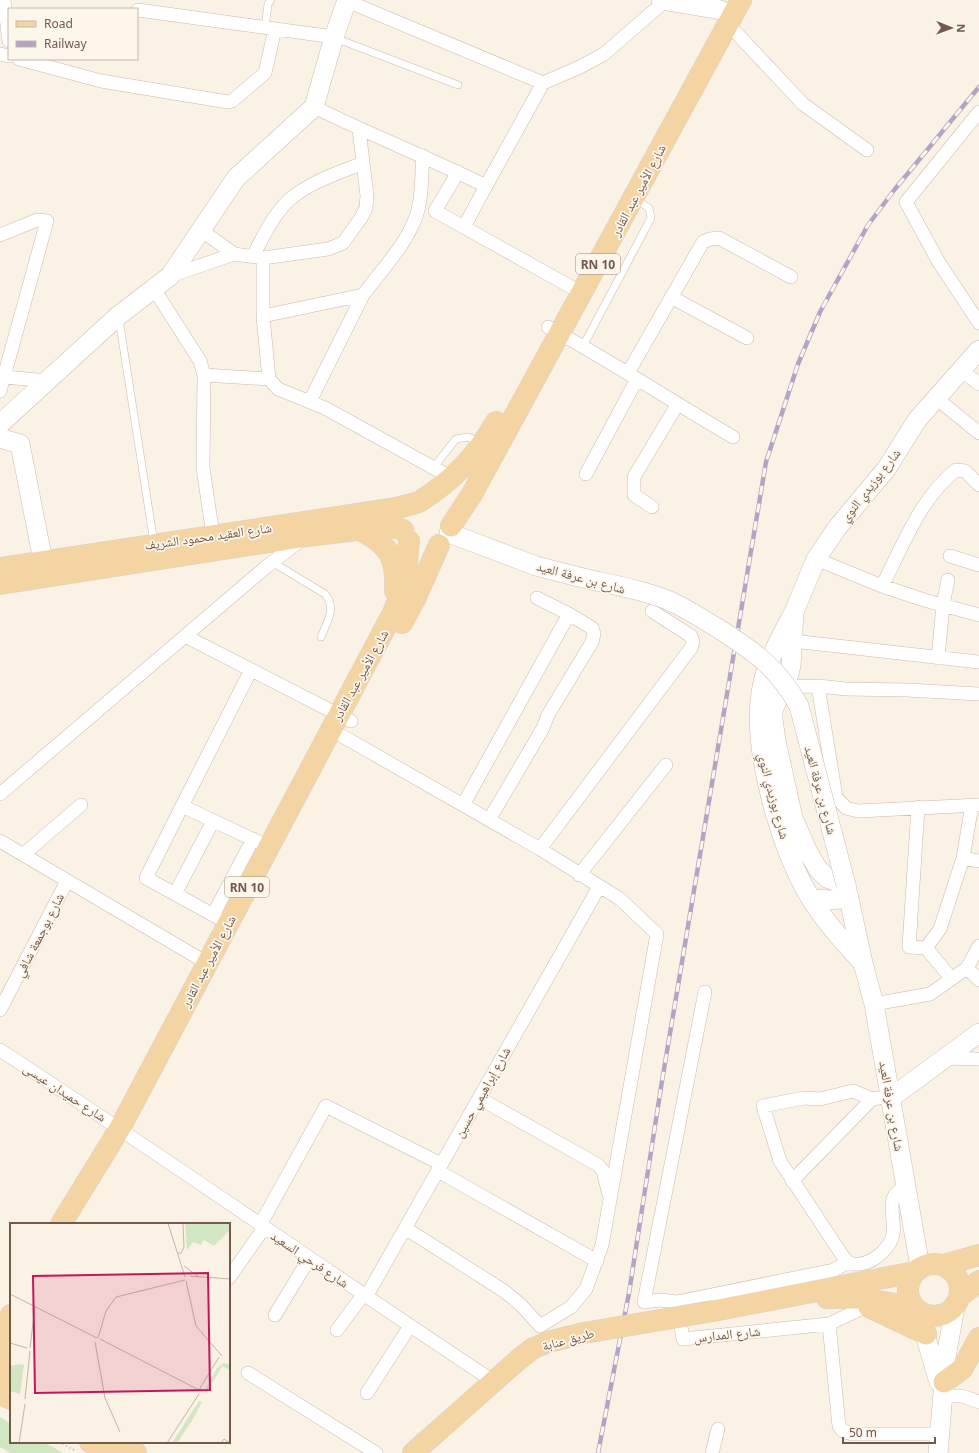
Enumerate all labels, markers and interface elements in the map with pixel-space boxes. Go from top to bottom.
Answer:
legend [8,8,138,60]
north arrow [931,8,971,48]
text: Road [44,15,73,32]
text: N [954,24,969,33]
text: Railway [44,35,88,52]
street label: شارع الأمير عبد القادر [606,141,671,240]
road number: RN 10 [576,254,620,274]
street label: شارع بوزيدي النوي [836,445,906,527]
street label: شارع العقيد محمود الشريف [143,518,273,555]
street label: شارع بن عرفة العيد [534,556,627,598]
street label: شارع الأمير عبد القادر [327,626,393,725]
street label: شارع بن عرفة العيد [800,744,842,837]
street label: شارع بوزيدي النوي [752,751,794,842]
road number: RN 10 [225,877,269,897]
street label: شارع بوجمعة شافي [10,890,70,981]
street label: شارع الأمير عبد القادر [176,912,241,1011]
street label: شارع إبراهيمي حسين [450,1043,516,1142]
street label: شارع حميدان عيسى [20,1058,110,1126]
street label: شارع بن عرفة العيد [874,1059,909,1153]
inset map [10,1223,230,1443]
street label: شارع فرحي السعيد [266,1226,352,1294]
street label: شارع المدارس [693,1322,761,1347]
street label: طريق عنابة [540,1323,596,1355]
scale bar [843,1419,935,1445]
text: 50 m [849,1424,877,1441]

